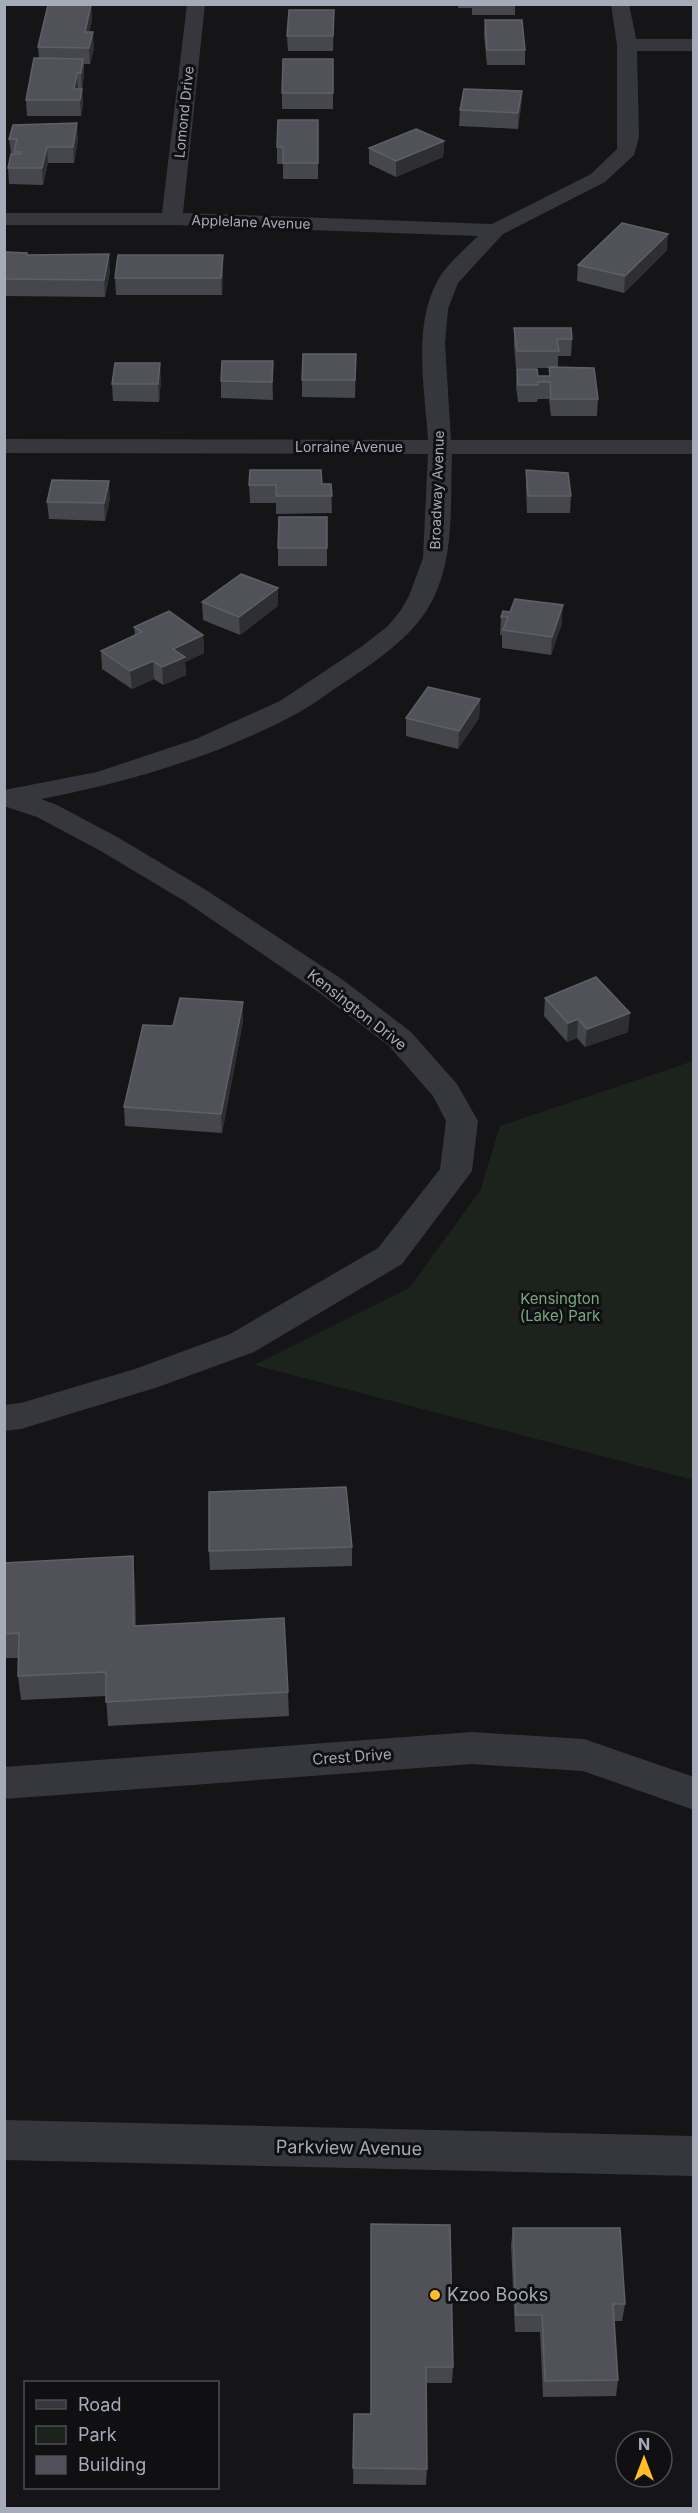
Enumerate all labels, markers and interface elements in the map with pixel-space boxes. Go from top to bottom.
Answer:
street label: Lomond Drive [170,65,197,159]
street label: Applelane Avenue [191,211,311,232]
street label: Broadway Avenue [426,430,447,550]
street label: Lorraine Avenue [295,438,403,455]
street label: Kensington Drive [304,965,411,1054]
park label: Kensington (Lake) Park [520,1289,601,1325]
street label: Crest Drive [312,1744,392,1769]
street label: Parkview Avenue [276,2136,422,2159]
place label: Kzoo Books [447,2284,548,2305]
marker: Kzoo Books [428,2288,442,2302]
legend [24,2381,219,2489]
text: Road [78,2394,121,2415]
text: Park [78,2424,117,2445]
north arrow [614,2429,674,2489]
text: N [638,2434,650,2454]
text: Building [78,2454,146,2475]

